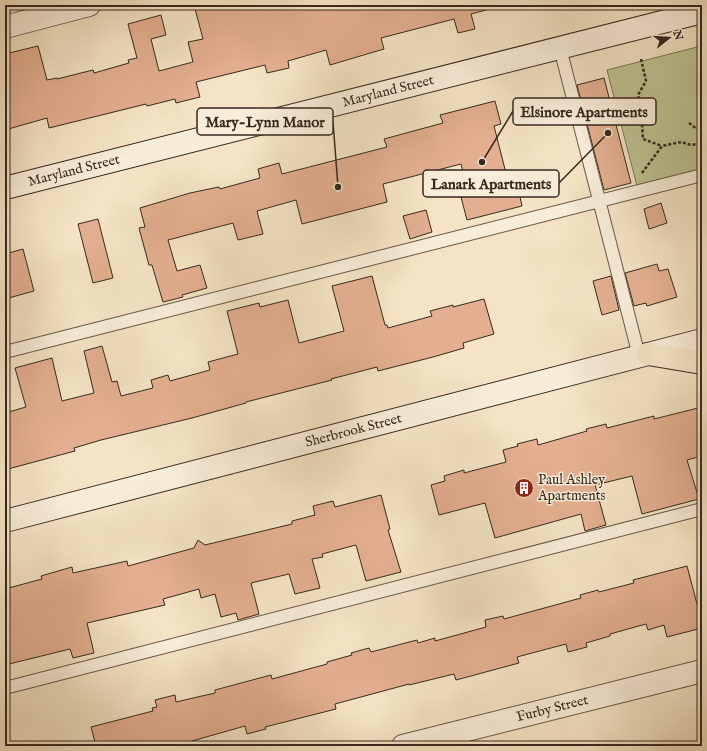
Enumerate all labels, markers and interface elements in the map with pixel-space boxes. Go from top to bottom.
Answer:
north arrow [649,18,689,58]
text: N [669,28,686,42]
street label: Maryland Street [340,71,436,112]
callout: Elsinore Apartments [513,98,656,125]
text: Elsinore Apartments [520,103,649,122]
callout: Mary-Lynn Manor [197,108,333,135]
text: Mary-Lynn Manor [205,113,325,132]
street label: Maryland Street [26,150,122,191]
callout: Lanark Apartments [423,170,559,197]
text: Lanark Apartments [431,175,552,194]
street label: Sherbrook Street [303,409,404,452]
place label: Paul Ashley Apartments [537,471,605,505]
building icon: Paul Ashley Apartments [513,477,535,499]
street label: Furby Street [515,691,590,726]

